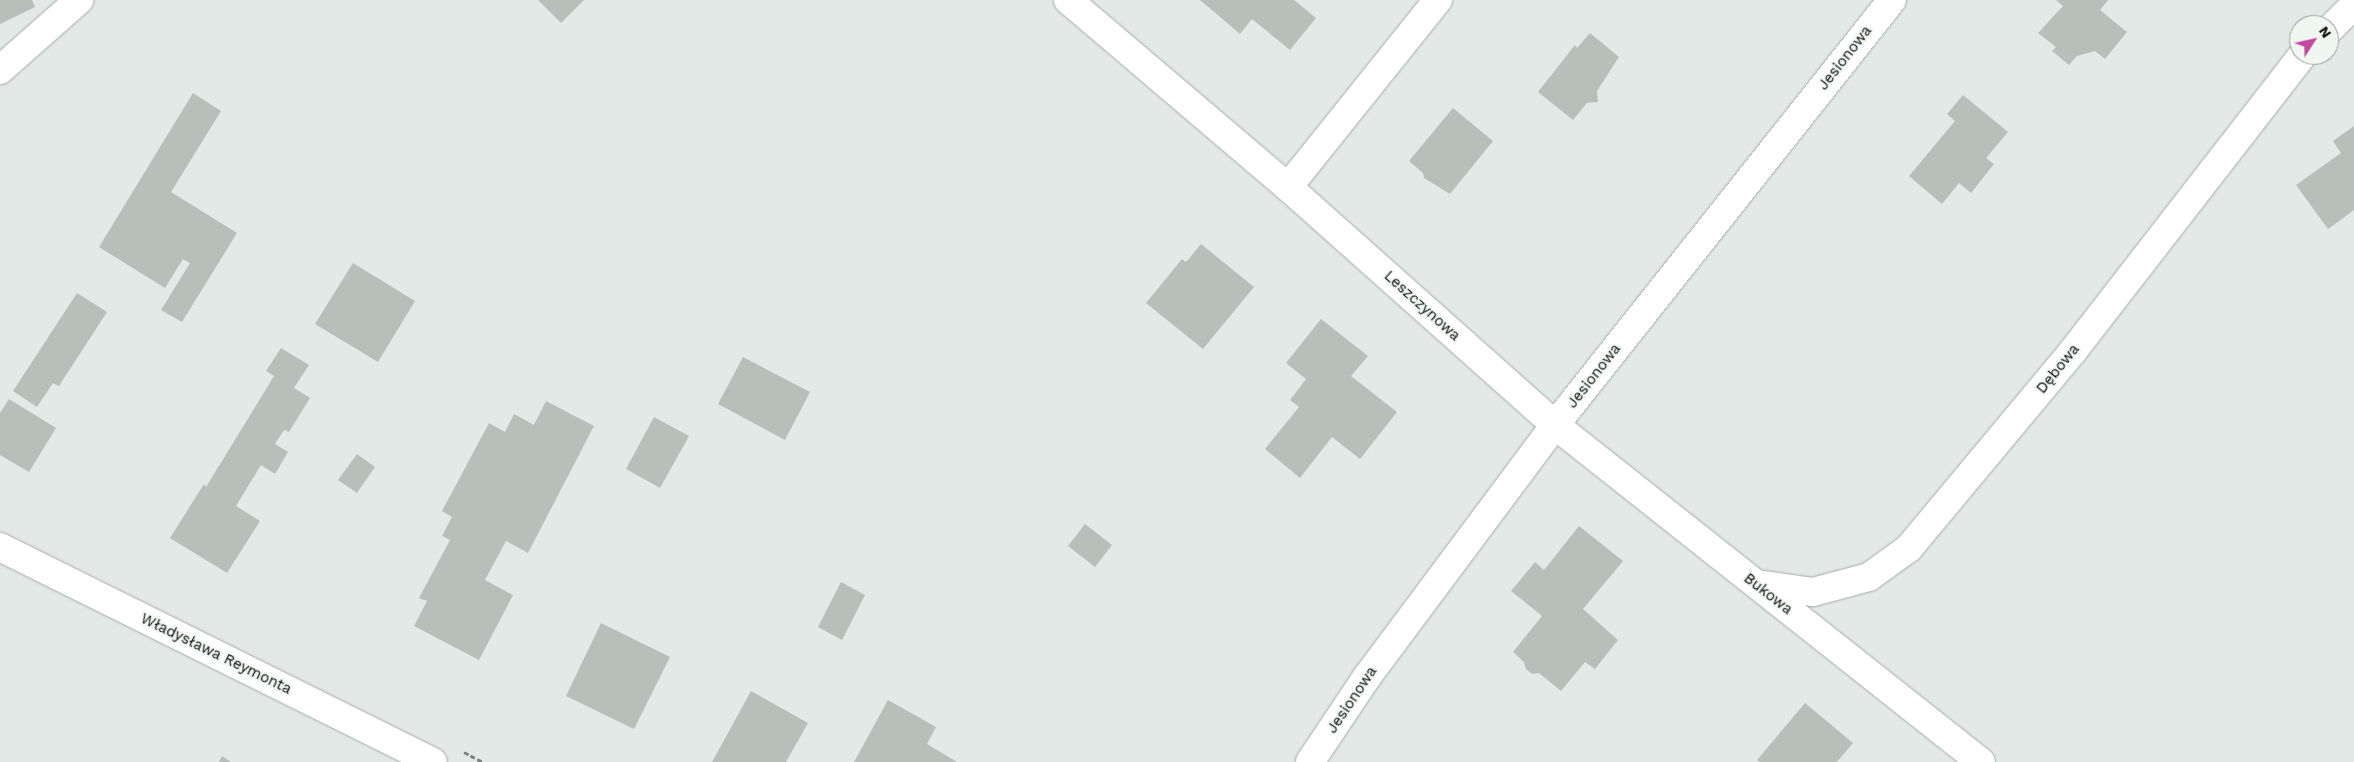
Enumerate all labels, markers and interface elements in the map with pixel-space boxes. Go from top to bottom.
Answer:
north arrow [2289,15,2339,65]
street label: Jesionowa [1814,22,1876,94]
text: N [2316,23,2335,41]
street label: Leszczynowa [1380,267,1464,345]
street label: Jesionowa [1563,340,1625,412]
street label: Dębowa [2033,341,2083,397]
street label: Bukowa [1740,569,1796,619]
street label: Władysława Reymonta [137,610,295,698]
street label: Jesionowa [1323,663,1381,737]

